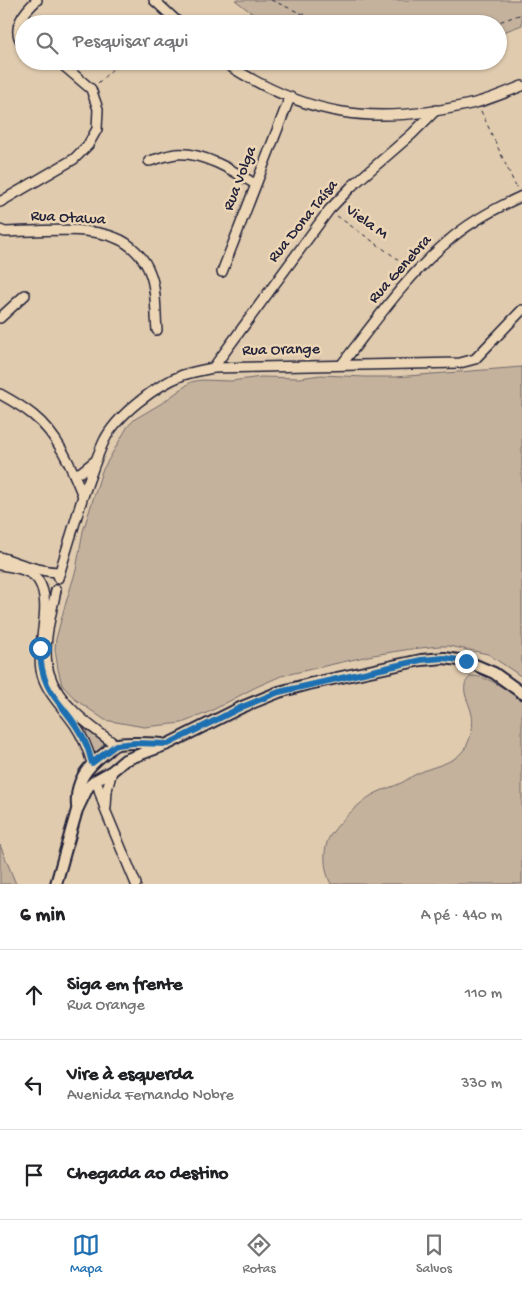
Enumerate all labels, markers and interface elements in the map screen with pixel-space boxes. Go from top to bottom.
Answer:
search box [15,15,507,70]
icon: search [33,29,61,57]
text: Pesquisar aqui [73,31,188,54]
street label: Rua Volga [220,143,262,214]
street label: Rua Dona Taísa [265,176,344,267]
street label: Viela M [340,201,392,245]
street label: Rua Otawa [30,208,107,231]
street label: Rua Genebra [365,231,438,308]
street label: Rua Orange [242,341,321,361]
route start [29,637,52,660]
route end [455,650,478,673]
text: 6 min [20,904,65,929]
text: A pé · 440 m [421,907,502,926]
text: Siga em frente [67,974,183,997]
icon: ahead [20,981,48,1009]
text: 110 m [465,985,502,1004]
text: Rua Orange [67,997,145,1016]
text: Vire à esquerda [67,1064,193,1087]
icon: left [20,1071,48,1099]
text: 330 m [461,1075,502,1094]
text: Avenida Fernando Nobre [67,1087,234,1106]
icon: arrive [20,1161,48,1189]
text: Chegada ao destino [67,1163,228,1186]
tab: Mapa [70,1231,102,1278]
tab: Rotas [242,1231,276,1278]
tab: Salvos [416,1231,452,1278]

